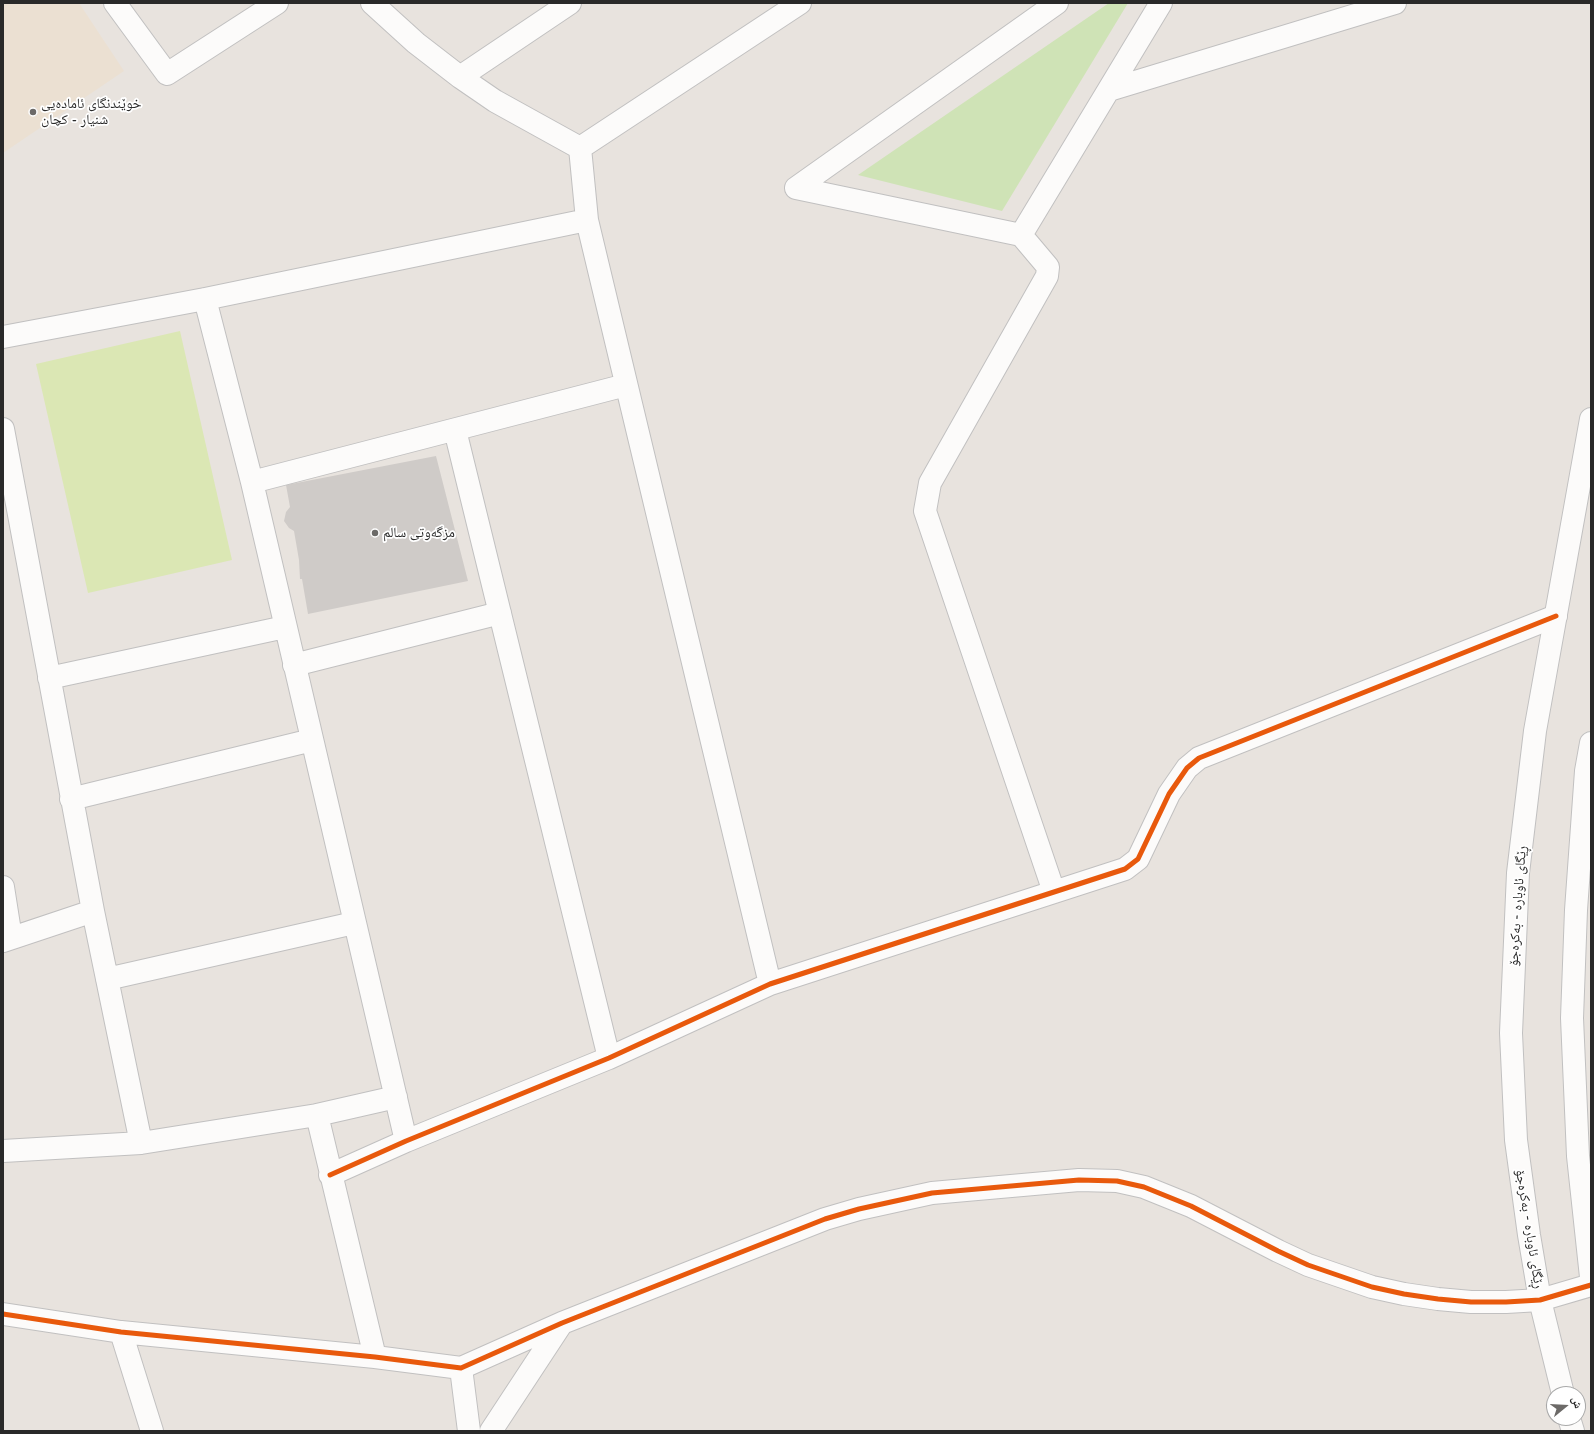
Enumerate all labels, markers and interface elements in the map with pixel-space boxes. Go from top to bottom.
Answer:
place label: خوێندنگای ئامادەیی شنیار - کچان [41,96,141,128]
marker: خوێندنگای ئامادەیی شنیار - کچان [28,107,38,117]
place label: مزگەوتی سالم [383,525,455,541]
marker: مزگەوتی سالم [370,528,380,538]
street label: ڕێگای ئاوبارە - بەکرەجۆ [1505,845,1531,967]
street label: ڕێگای ئاوبارە - بەکرەجۆ [1511,1168,1547,1290]
north arrow [1546,1386,1586,1426]
text: ش [1569,1395,1585,1410]

